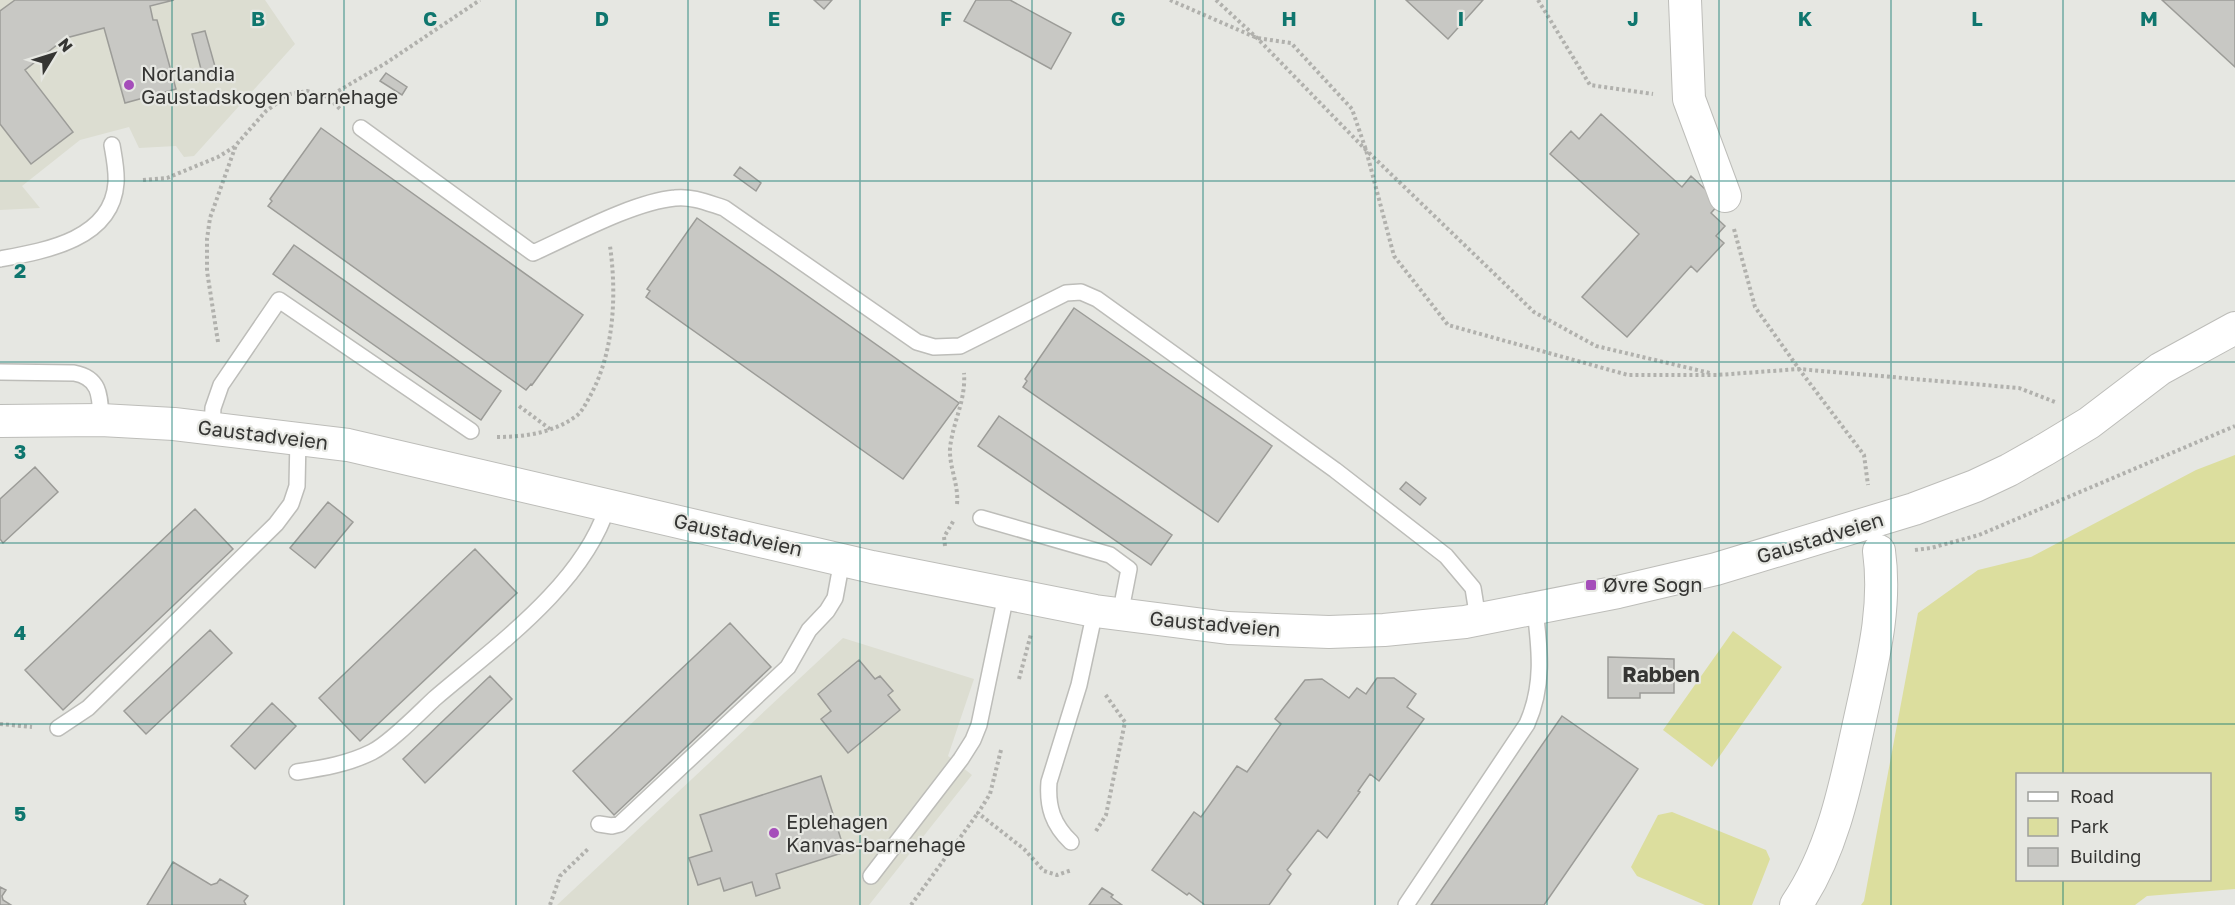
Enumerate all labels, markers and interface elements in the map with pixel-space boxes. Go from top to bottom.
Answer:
text: B [251,6,265,30]
text: C [423,6,437,30]
text: D [595,6,609,30]
text: E [768,6,780,30]
text: F [940,6,952,30]
text: G [1111,6,1125,30]
text: H [1281,6,1297,30]
text: I [1458,6,1464,30]
text: J [1627,6,1639,30]
text: K [1798,6,1813,30]
text: L [1971,6,1983,30]
text: M [2140,6,2158,30]
north arrow [24,24,84,84]
text: N [54,34,77,56]
place label: Norlandia Gaustadskogen barnehage [141,61,398,108]
marker: Norlandia Gaustadskogen barnehage [122,78,136,92]
text: 2 [14,258,26,282]
street label: Gaustadveien [196,414,330,454]
text: 3 [14,439,26,463]
street label: Gaustadveien [1753,506,1886,568]
street label: Gaustadveien [672,508,805,560]
place label: Øvre Sogn [1603,572,1703,596]
marker: Øvre Sogn [1584,578,1598,592]
street label: Gaustadveien [1149,605,1282,641]
text: 4 [14,620,26,644]
district label: Rabben [1622,661,1700,687]
legend [2016,773,2211,881]
text: Road [2070,785,2114,807]
text: 5 [14,801,26,825]
place label: Eplehagen Kanvas-barnehage [786,809,966,856]
text: Park [2070,815,2109,837]
marker: Eplehagen Kanvas-barnehage [767,826,781,840]
text: Building [2070,845,2141,867]

